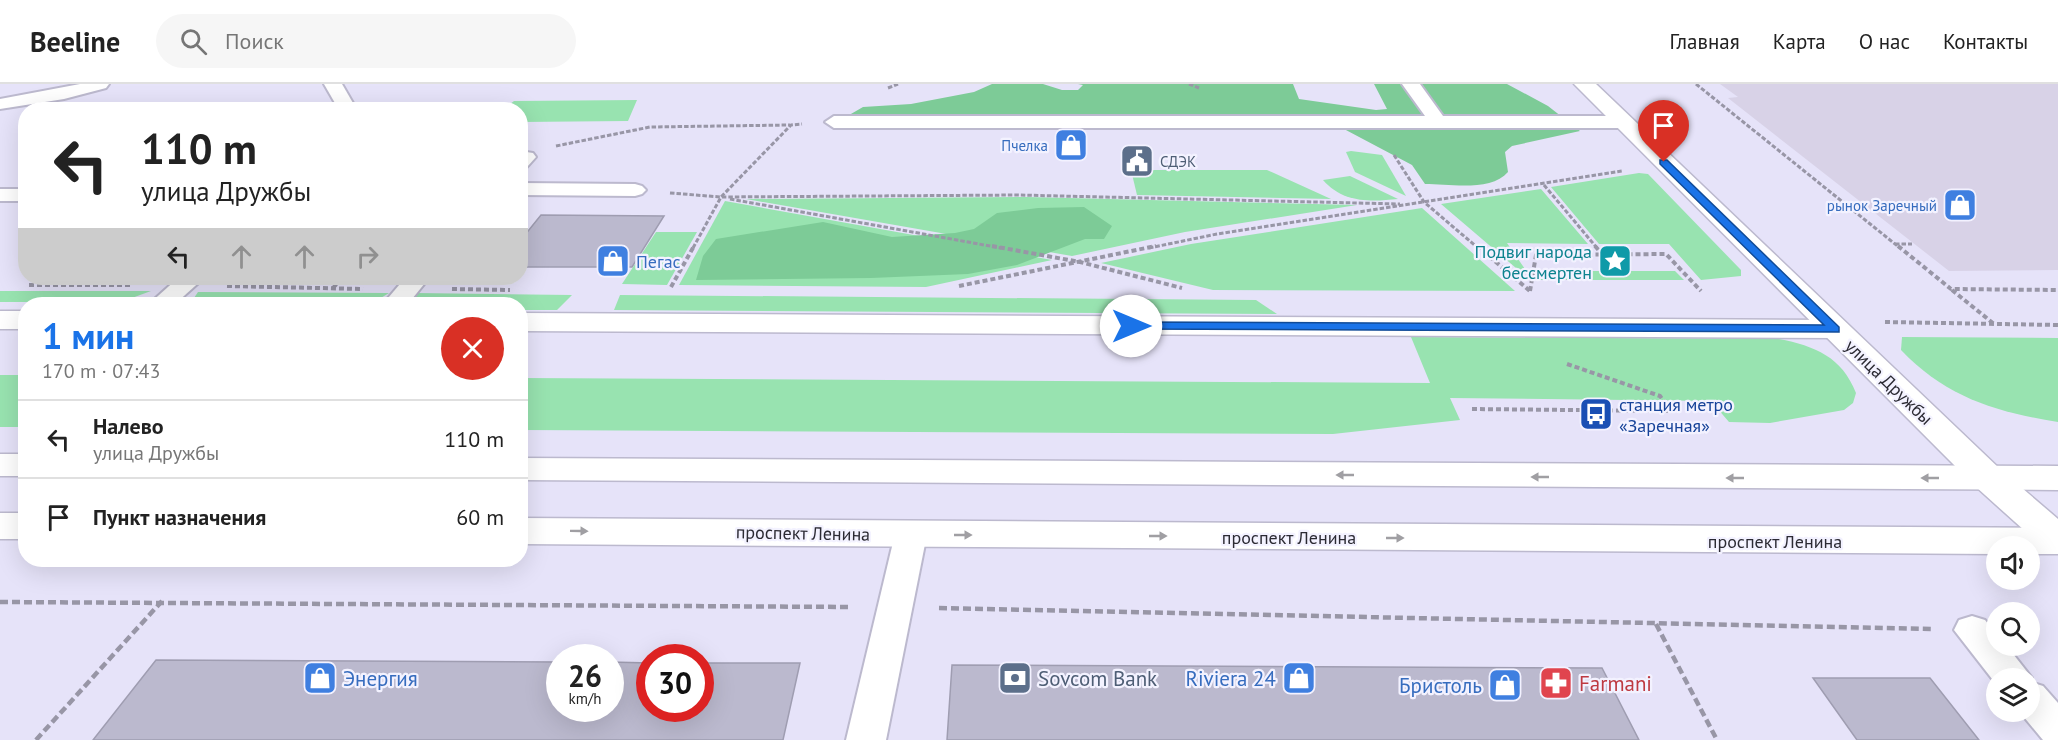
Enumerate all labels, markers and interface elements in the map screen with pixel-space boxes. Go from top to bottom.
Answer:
search box [156,14,576,68]
text: Beeline [30,23,120,60]
icon: search [177,25,210,58]
text: Поиск [225,27,284,55]
text: Главная [1669,28,1740,55]
text: Карта [1773,28,1826,55]
text: О нас [1859,28,1910,55]
text: Контакты [1943,28,2028,55]
pin [1638,100,1689,162]
icon: arrive [1647,109,1680,142]
text: 110 m [141,121,257,176]
icon: left [42,126,120,204]
shop icon: Пчелка [1053,127,1089,163]
place label: Пчелка [1001,136,1048,155]
public building icon: СДЭК [1119,143,1155,179]
place label: СДЭК [1160,152,1196,171]
text: улица Дружбы [141,174,311,208]
shop icon: рынок Заречный [1942,187,1978,223]
place label: рынок Заречный [1827,196,1937,215]
icon: left [162,240,195,273]
icon: ahead [225,240,258,273]
icon: ahead [288,240,321,273]
icon: right [351,240,384,273]
place label: Подвиг народа бессмертен [1475,240,1592,284]
shop icon: Пегас [595,243,631,279]
place icon: Подвиг народа бессмертен [1597,243,1633,279]
place label: Пегас [636,250,681,273]
position arrow [1099,294,1163,358]
text: 1 мин [42,312,134,359]
button: close [441,317,504,380]
street label: улица Дружбы [1840,334,1938,430]
text: 170 m · 07:43 [42,358,160,384]
place label: станция метро «Заречная» [1619,393,1733,437]
bus stop icon: станция метро «Заречная» [1578,396,1614,432]
text: Налево [93,412,164,440]
icon: left [42,423,75,456]
text: 110 m [444,425,504,453]
text: улица Дружбы [93,440,219,466]
one-way arrow [1335,471,1354,480]
one-way arrow [1530,472,1549,482]
one-way arrow [1725,473,1744,483]
one-way arrow [1920,473,1939,483]
icon: arrive [42,501,75,534]
text: Пункт назначения [93,503,266,531]
text: 60 m [456,503,504,531]
street label: проспект Ленина [736,520,870,546]
one-way arrow [569,526,588,536]
street label: проспект Ленина [1222,526,1356,549]
one-way arrow [953,530,972,540]
street label: проспект Ленина [1708,530,1842,553]
one-way arrow [1148,531,1167,541]
one-way arrow [1385,533,1404,543]
map controls [1986,536,2040,722]
button: sound [1986,536,2040,590]
button: search [1986,602,2040,656]
speed limit sign: 30 [636,644,714,722]
text: 26 [568,656,602,695]
shop icon: Энергия [302,660,338,696]
bank icon: Sovcom Bank [997,660,1033,696]
shop icon: Riviera 24 [1281,660,1317,696]
place label: Энергия [343,665,418,692]
place label: Sovcom Bank [1038,665,1157,692]
place label: Riviera 24 [1185,665,1276,692]
pharmacy icon: Farmani [1538,665,1574,701]
shop icon: Бристоль [1487,667,1523,703]
button: layers [1986,668,2040,722]
place label: Farmani [1579,670,1652,697]
place label: Бристоль [1399,672,1482,699]
text: km/h [569,689,601,708]

